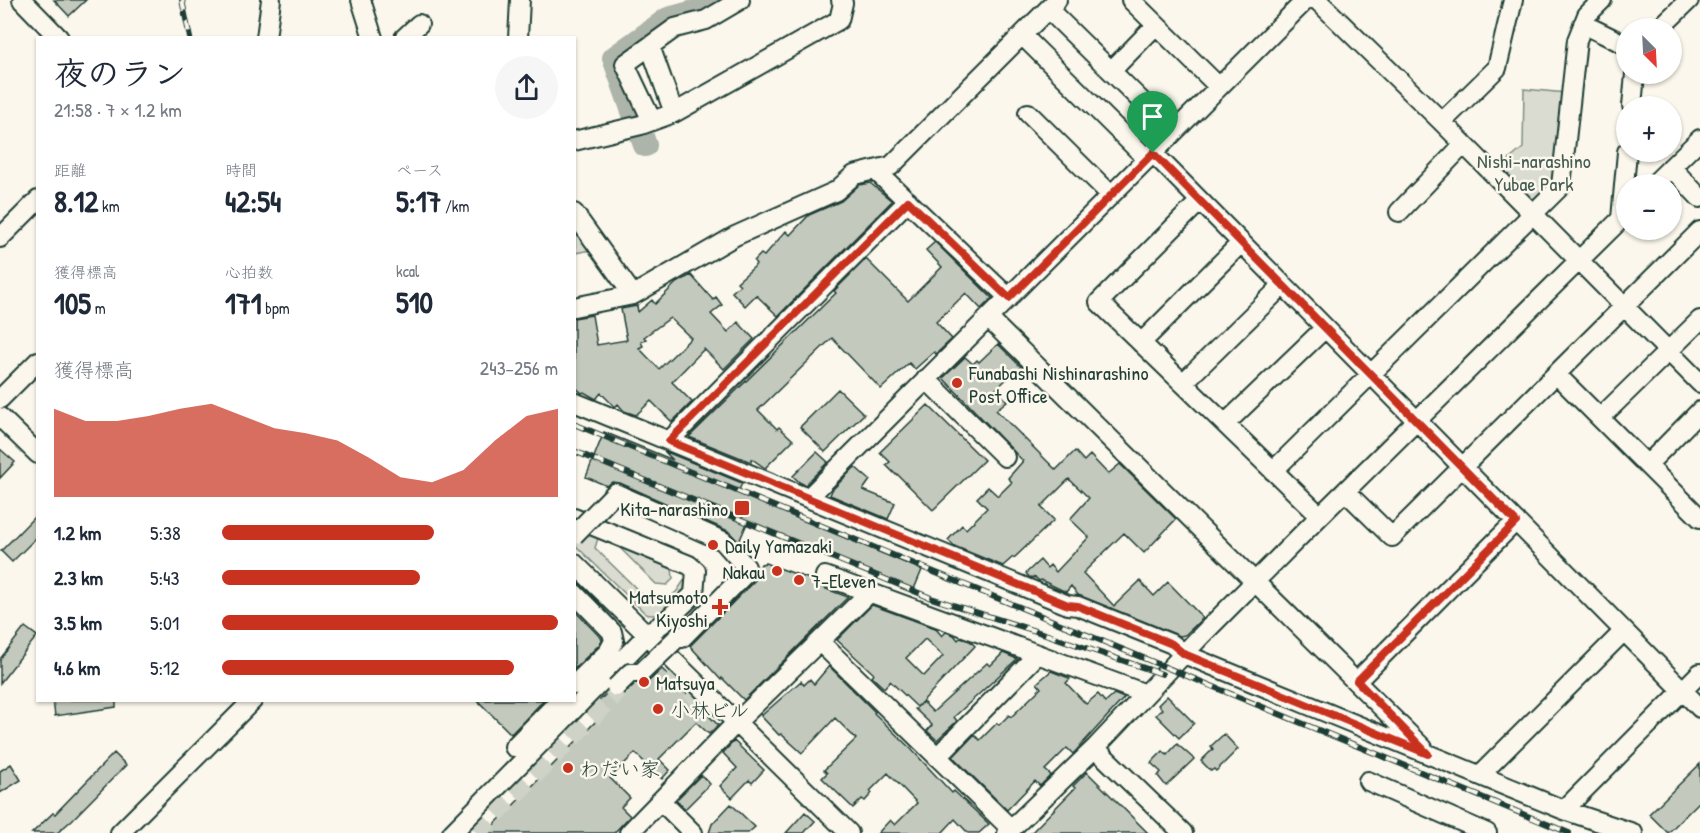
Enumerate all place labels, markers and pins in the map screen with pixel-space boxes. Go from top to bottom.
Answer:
pin [1127,91,1178,153]
place label: Funabashi Nishinarashino Post Office [968,359,1148,409]
marker: Funabashi Nishinarashino Post Office [950,376,964,390]
place label: Kita-narashino [620,495,728,522]
marker: Kita-narashino [733,499,751,517]
place label: Daily Yamazaki [725,532,833,559]
marker: Daily Yamazaki [706,538,720,552]
place label: Nakau [722,558,765,585]
marker: Nakau [770,564,784,578]
place label: 7-Eleven [811,567,876,594]
marker: 7-Eleven [792,573,806,587]
place label: Matsumoto Kiyoshi [629,583,708,633]
marker: Matsumoto Kiyoshi [713,600,727,614]
place label: Matsuya [656,669,715,696]
marker: Matsuya [637,675,651,689]
place label: 小林ビル [670,696,750,723]
marker: 小林ビル [651,702,665,716]
place label: わだい家 [580,755,660,782]
marker: わだい家 [561,761,575,775]

